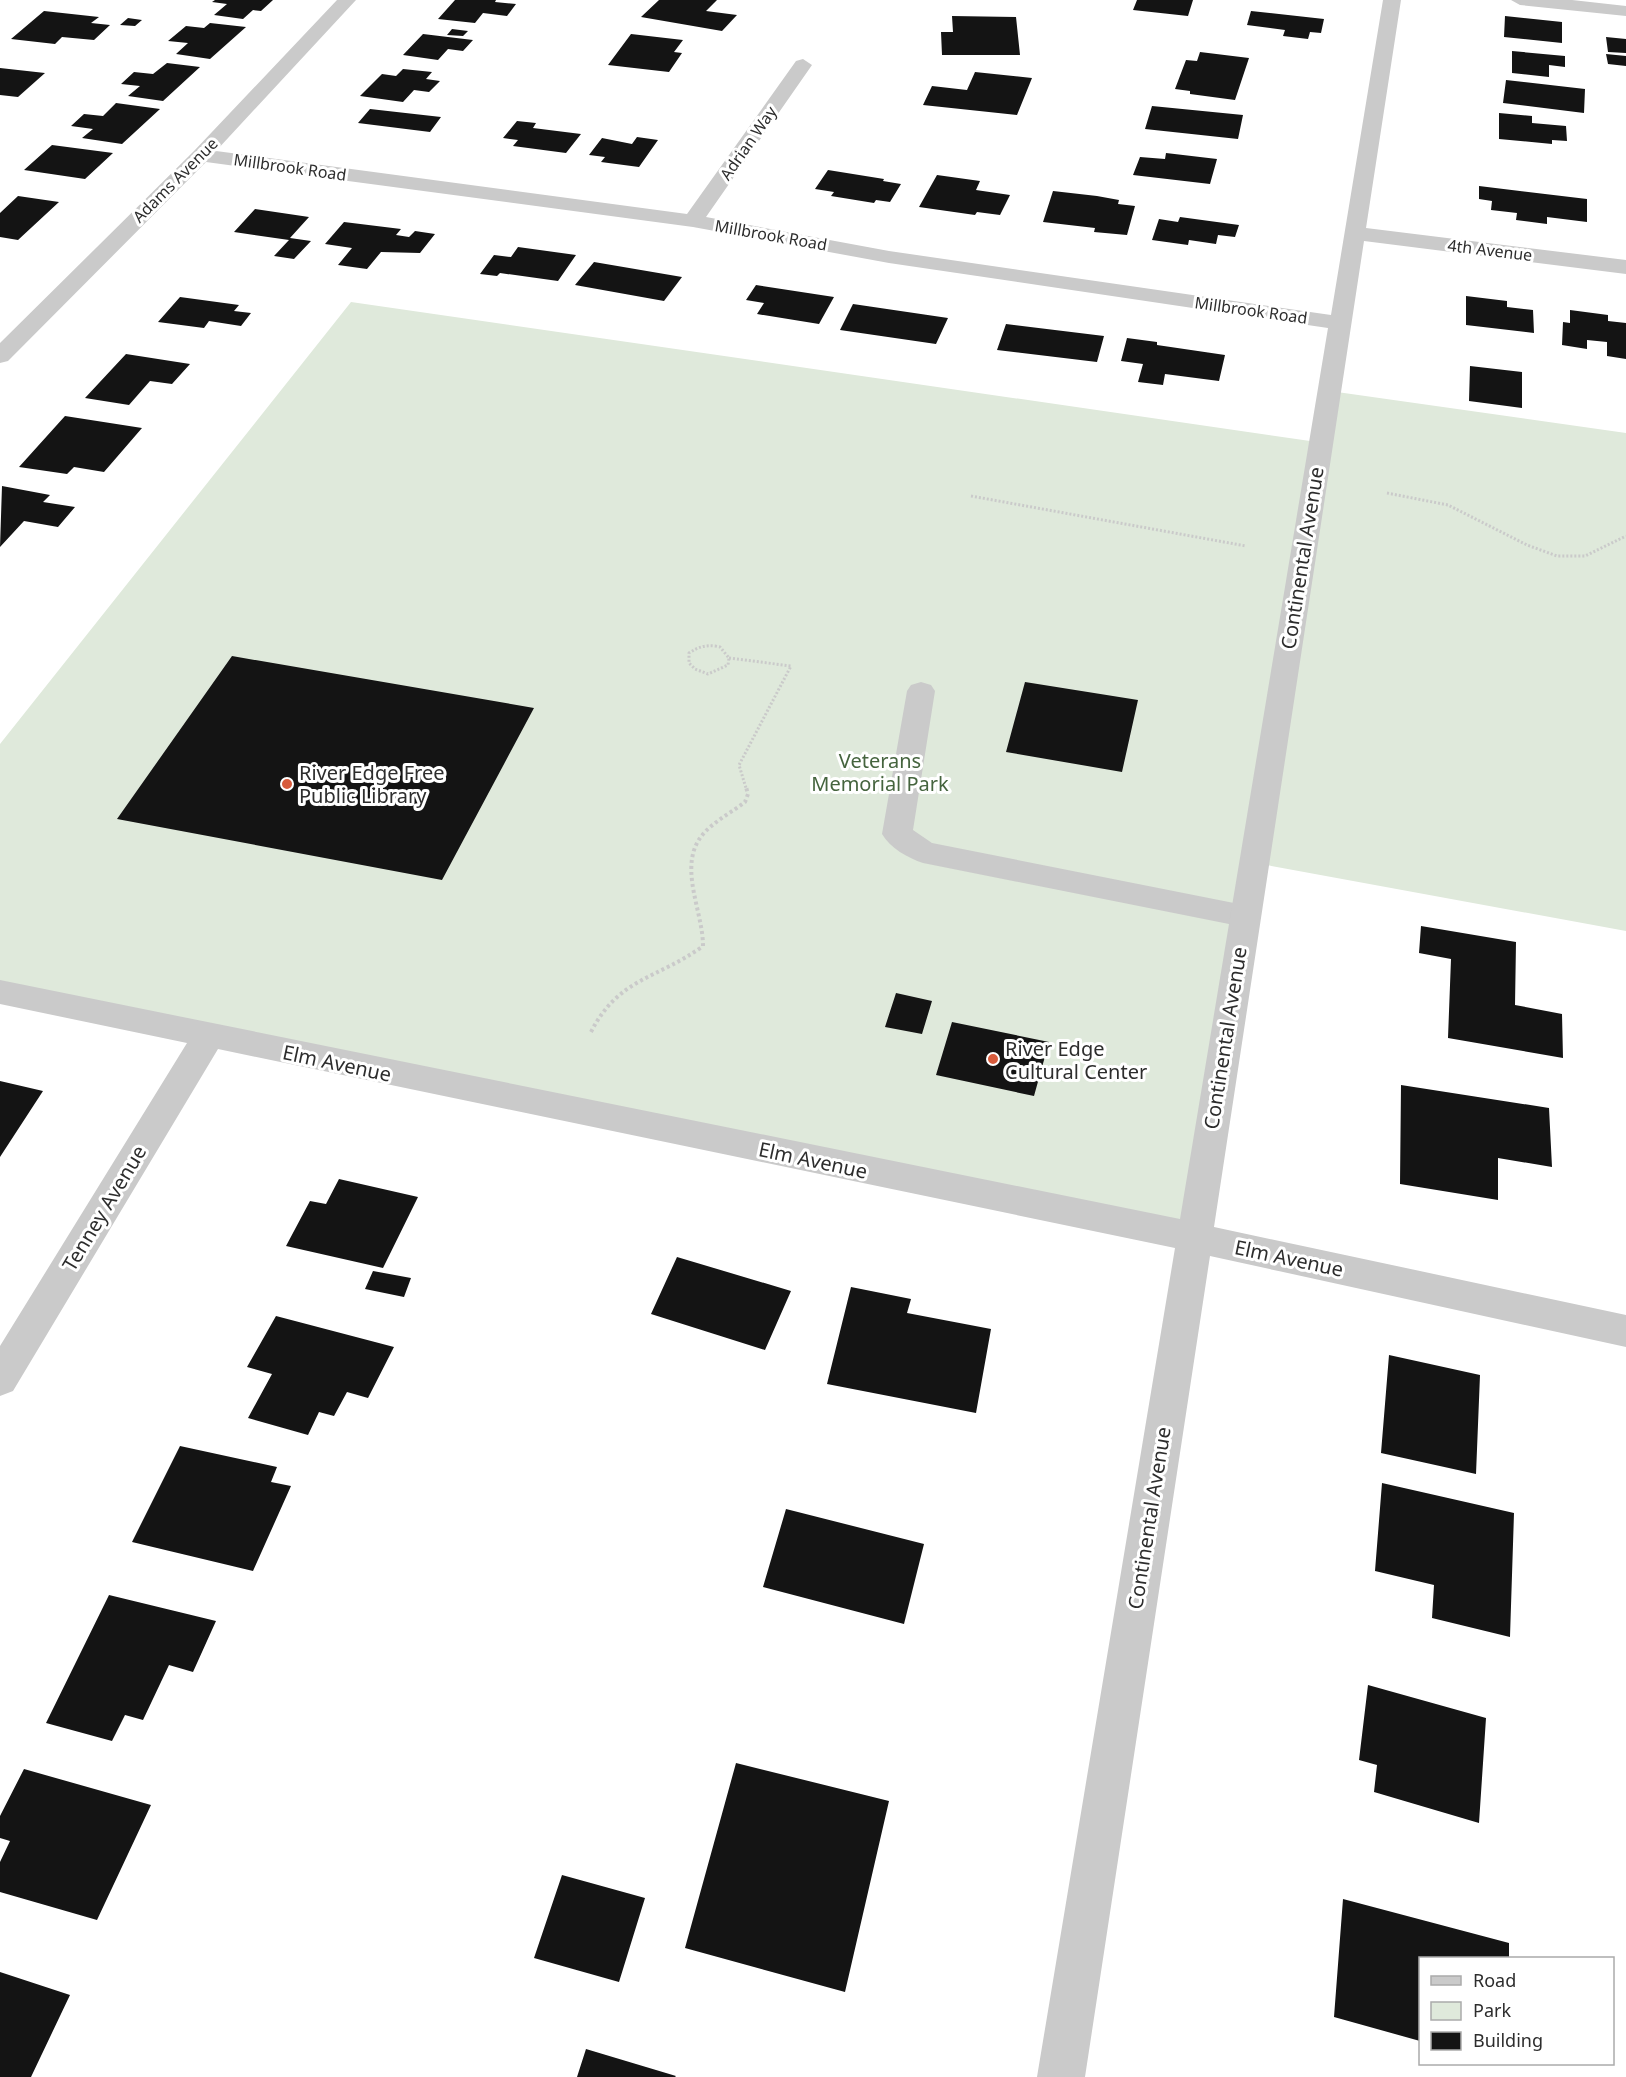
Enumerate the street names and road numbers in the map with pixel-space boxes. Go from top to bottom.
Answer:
street label: Adrian Way [714,101,782,184]
street label: Adams Avenue [128,133,222,227]
street label: Millbrook Road [232,148,348,186]
street label: Millbrook Road [713,214,829,256]
street label: 4th Avenue [1446,234,1534,266]
street label: Millbrook Road [1193,291,1309,329]
street label: Continental Avenue [1274,465,1330,651]
street label: Continental Avenue [1197,945,1253,1131]
street label: Elm Avenue [280,1038,394,1088]
street label: Elm Avenue [756,1135,870,1185]
street label: Tenney Avenue [56,1140,152,1276]
street label: Elm Avenue [1232,1233,1346,1283]
street label: Continental Avenue [1121,1425,1177,1611]

